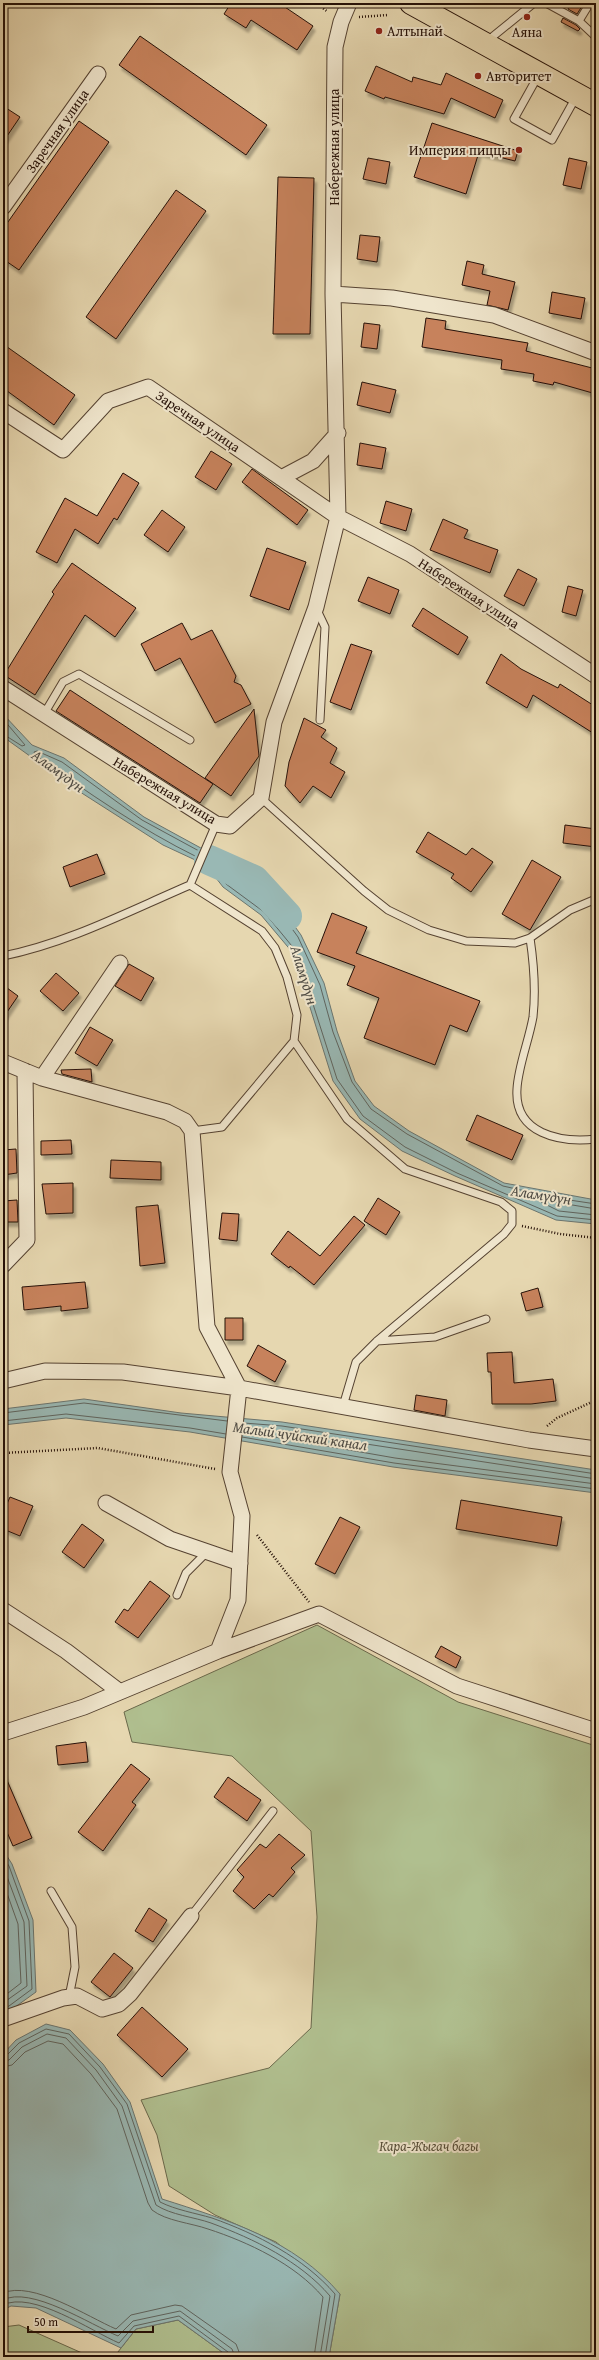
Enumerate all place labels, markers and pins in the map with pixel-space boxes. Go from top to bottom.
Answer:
marker: Аяна [522,12,532,22]
place label: Алтынай [387,21,443,41]
place label: Аяна [512,22,543,42]
marker: Алтынай [374,26,384,36]
place label: Авторитет [486,66,551,86]
marker: Авторитет [473,71,483,81]
place label: Империя пиццы [409,140,511,160]
marker: Империя пиццы [514,145,524,155]

